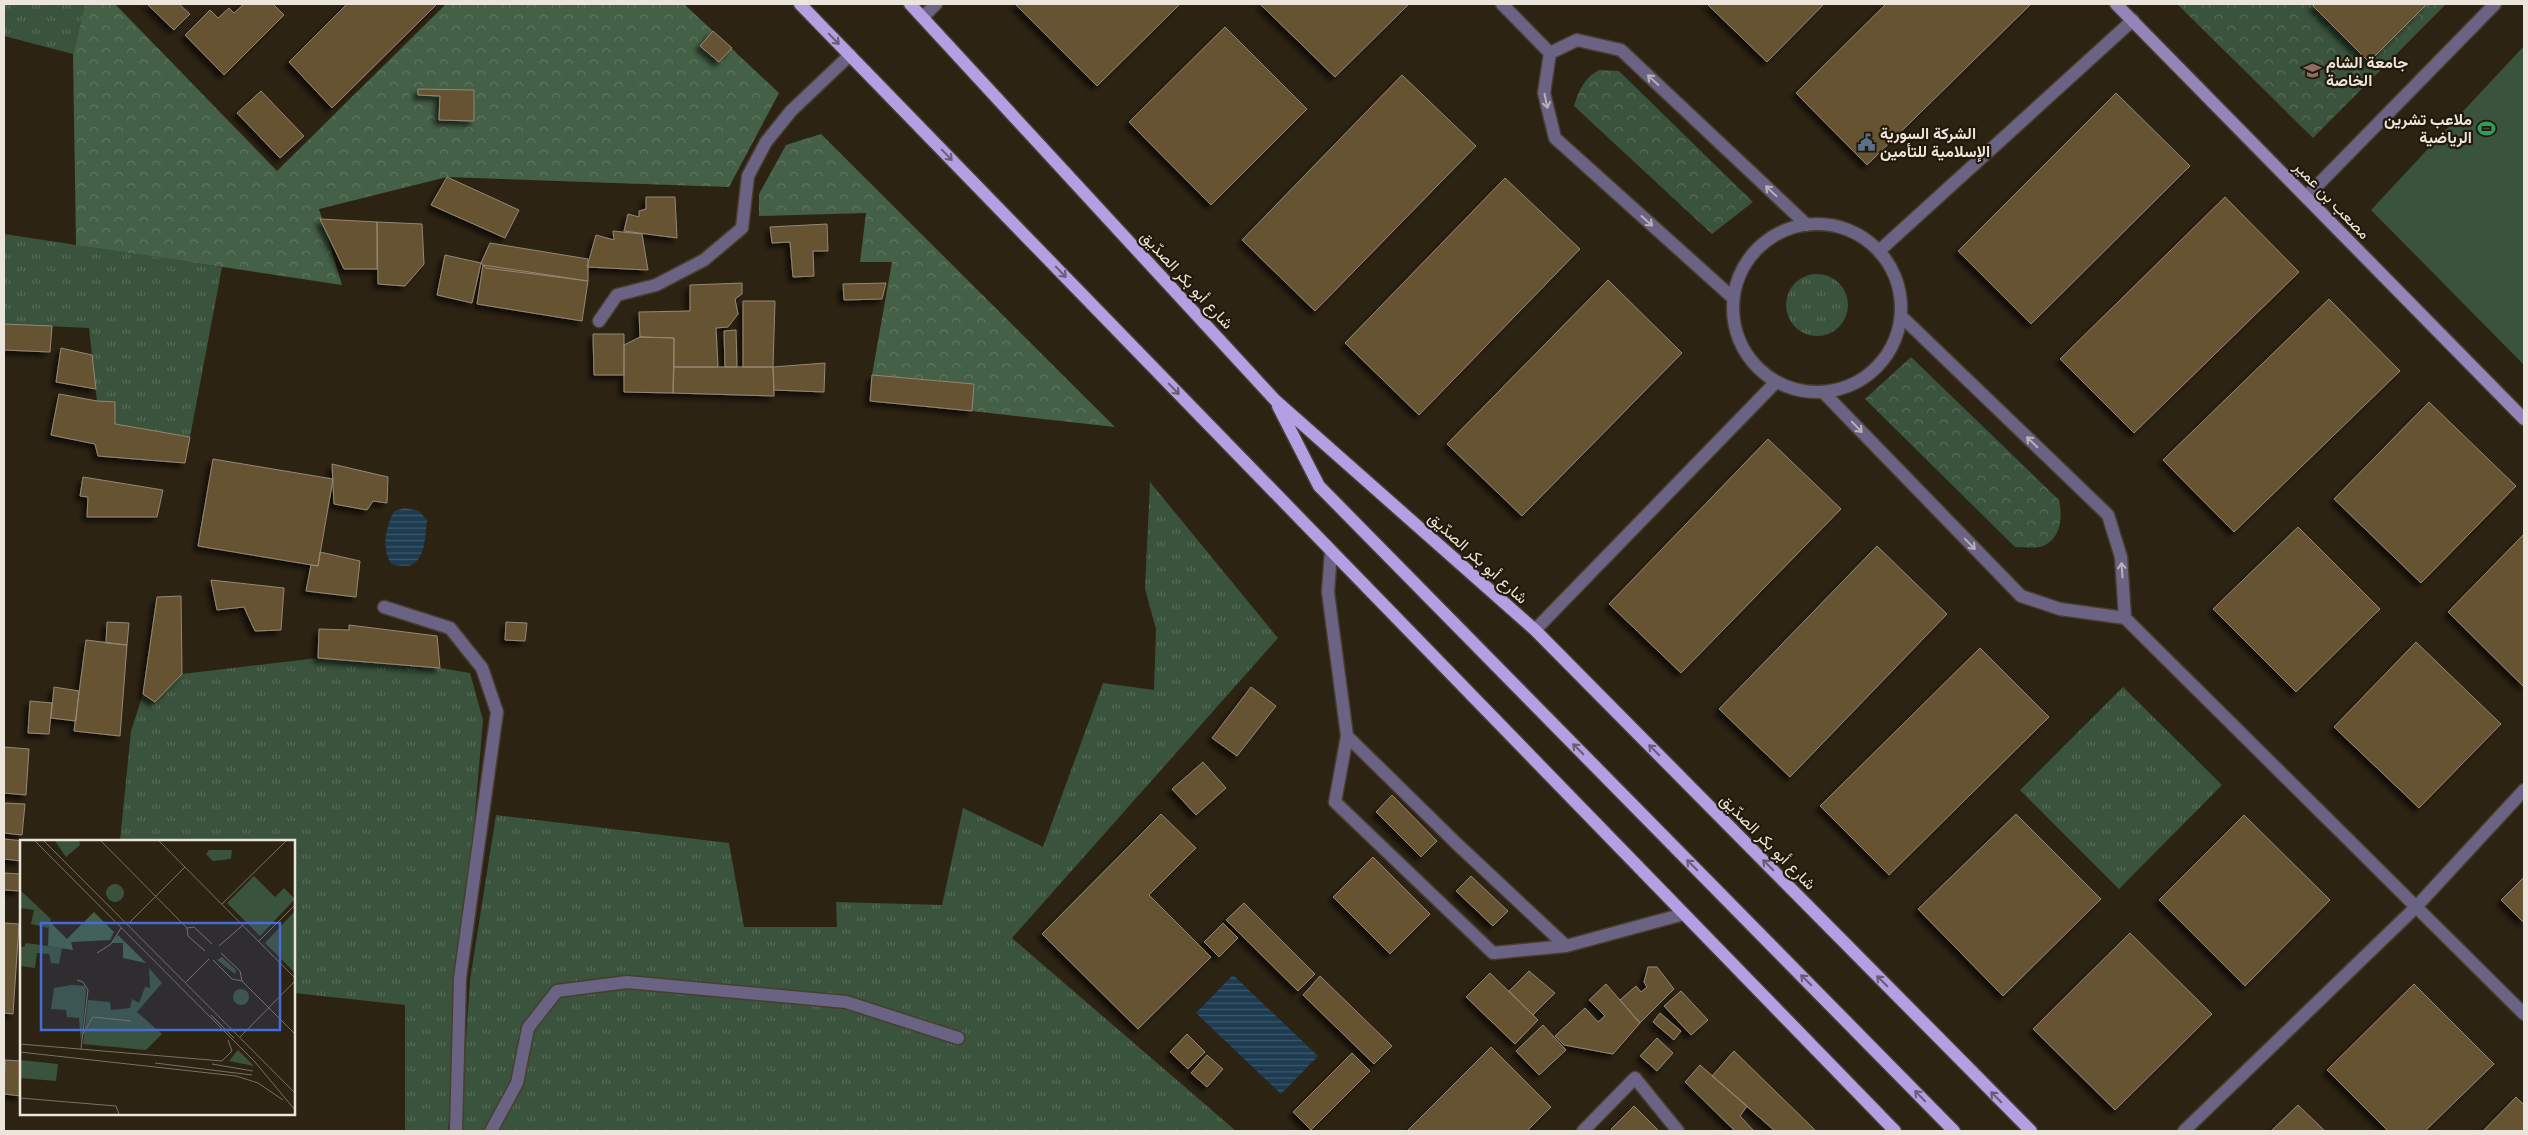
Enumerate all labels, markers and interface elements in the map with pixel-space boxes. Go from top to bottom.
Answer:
one-way arrow [828,32,840,45]
place label: جامعة الشام الخاصة [2326,53,2408,90]
school or university icon: جامعة الشام الخاصة [2302,61,2322,81]
one-way arrow [1647,74,1659,86]
one-way arrow [1542,92,1551,108]
place label: ملاعب تشرين الرياضية [2384,110,2472,148]
sports icon: ملاعب تشرين الرياضية [2476,118,2496,138]
place label: الشركة السورية الإسلامية للتأمين [1880,124,1990,162]
public building icon: الشركة السورية الإسلامية للتأمين [1856,132,1876,152]
one-way arrow [941,149,953,162]
street label: مصعب بن عمير [2289,156,2374,244]
one-way arrow [1765,185,1777,197]
one-way arrow [1640,215,1653,227]
street label: شارع أبو بكر الصدّيق [1135,227,1237,334]
one-way arrow [1054,266,1067,278]
one-way arrow [1168,382,1180,395]
one-way arrow [1851,421,1863,434]
one-way arrow [2026,435,2038,448]
street label: شارع أبو بكر الصدّيق [1423,508,1532,609]
one-way arrow [1964,538,1976,550]
one-way arrow [2117,562,2127,578]
one-way arrow [1571,743,1584,755]
one-way arrow [1647,744,1660,756]
street label: شارع أبو بكر الصدّيق [1715,790,1820,895]
inset map [20,840,295,1115]
one-way arrow [1686,858,1698,871]
one-way arrow [1762,859,1774,872]
one-way arrow [1800,974,1812,986]
one-way arrow [1876,975,1888,987]
one-way arrow [1990,1090,2002,1103]
one-way arrow [1914,1091,1926,1103]

